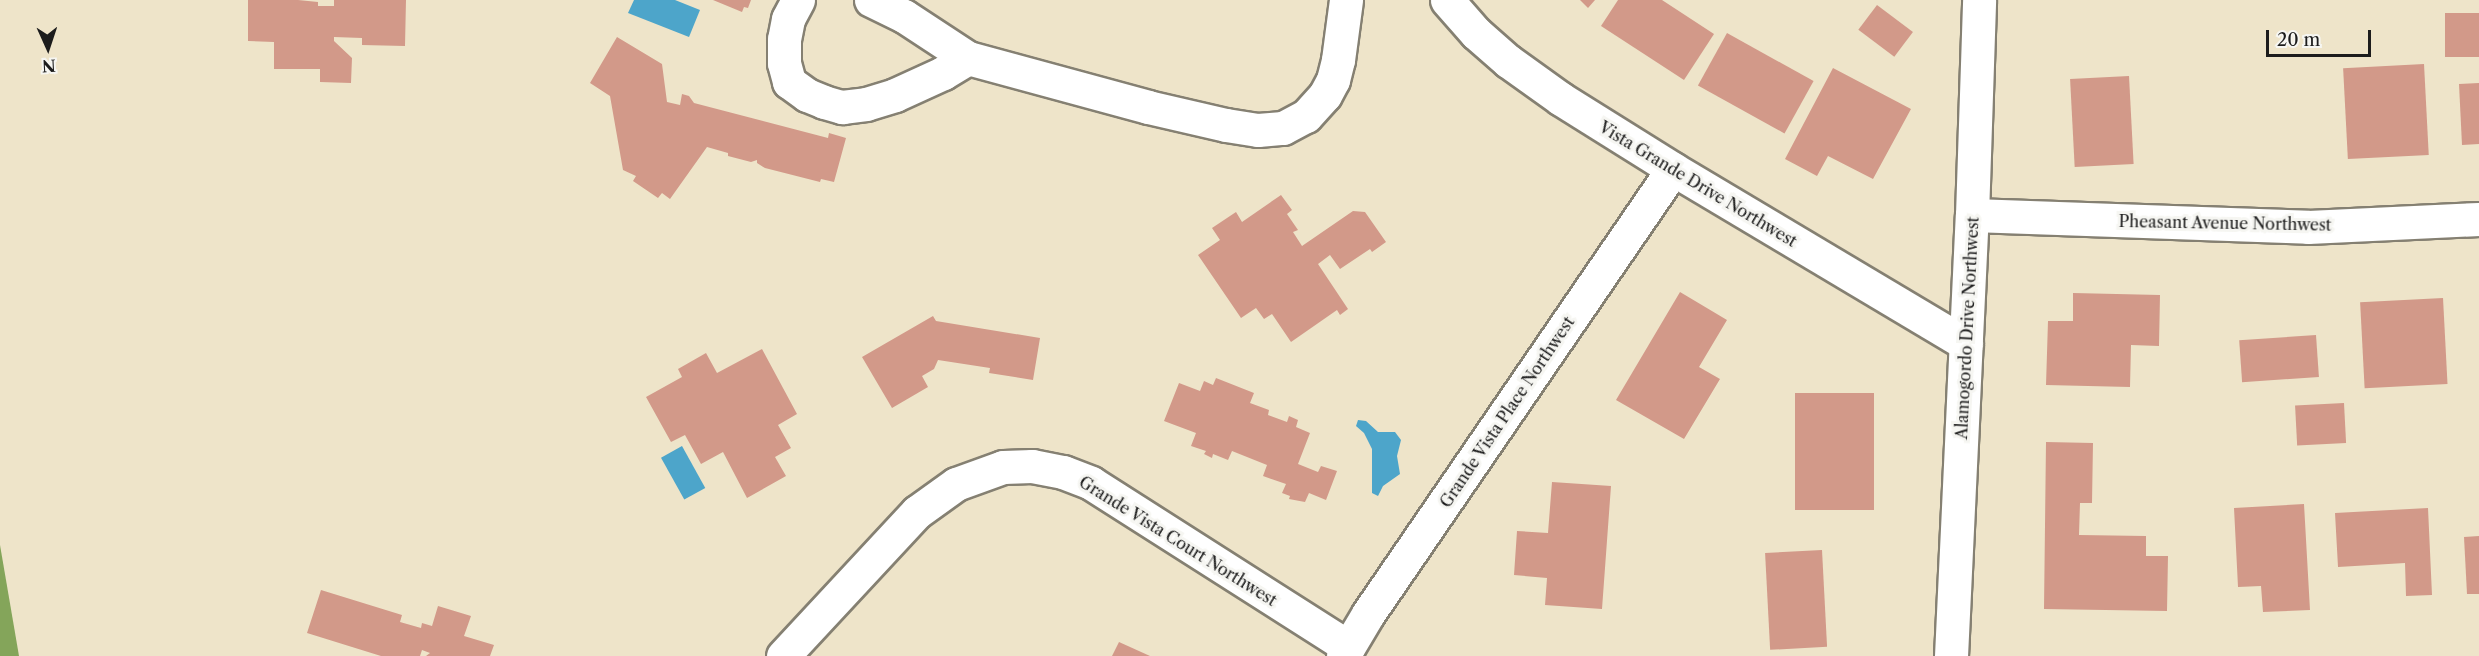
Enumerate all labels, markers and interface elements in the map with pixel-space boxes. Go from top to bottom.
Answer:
north arrow [18,18,78,78]
scale bar [2269,18,2374,56]
text: 20 m [2277,29,2320,51]
text: N [41,56,56,76]
street label: Vista Grande Drive Northwest [1596,117,1800,251]
street label: Pheasant Avenue Northwest [2118,212,2332,234]
street label: Alamogordo Drive Northwest [1952,216,1982,440]
street label: Grande Vista Place Northwest [1436,313,1578,511]
street label: Grande Vista Court Northwest [1075,472,1281,610]

